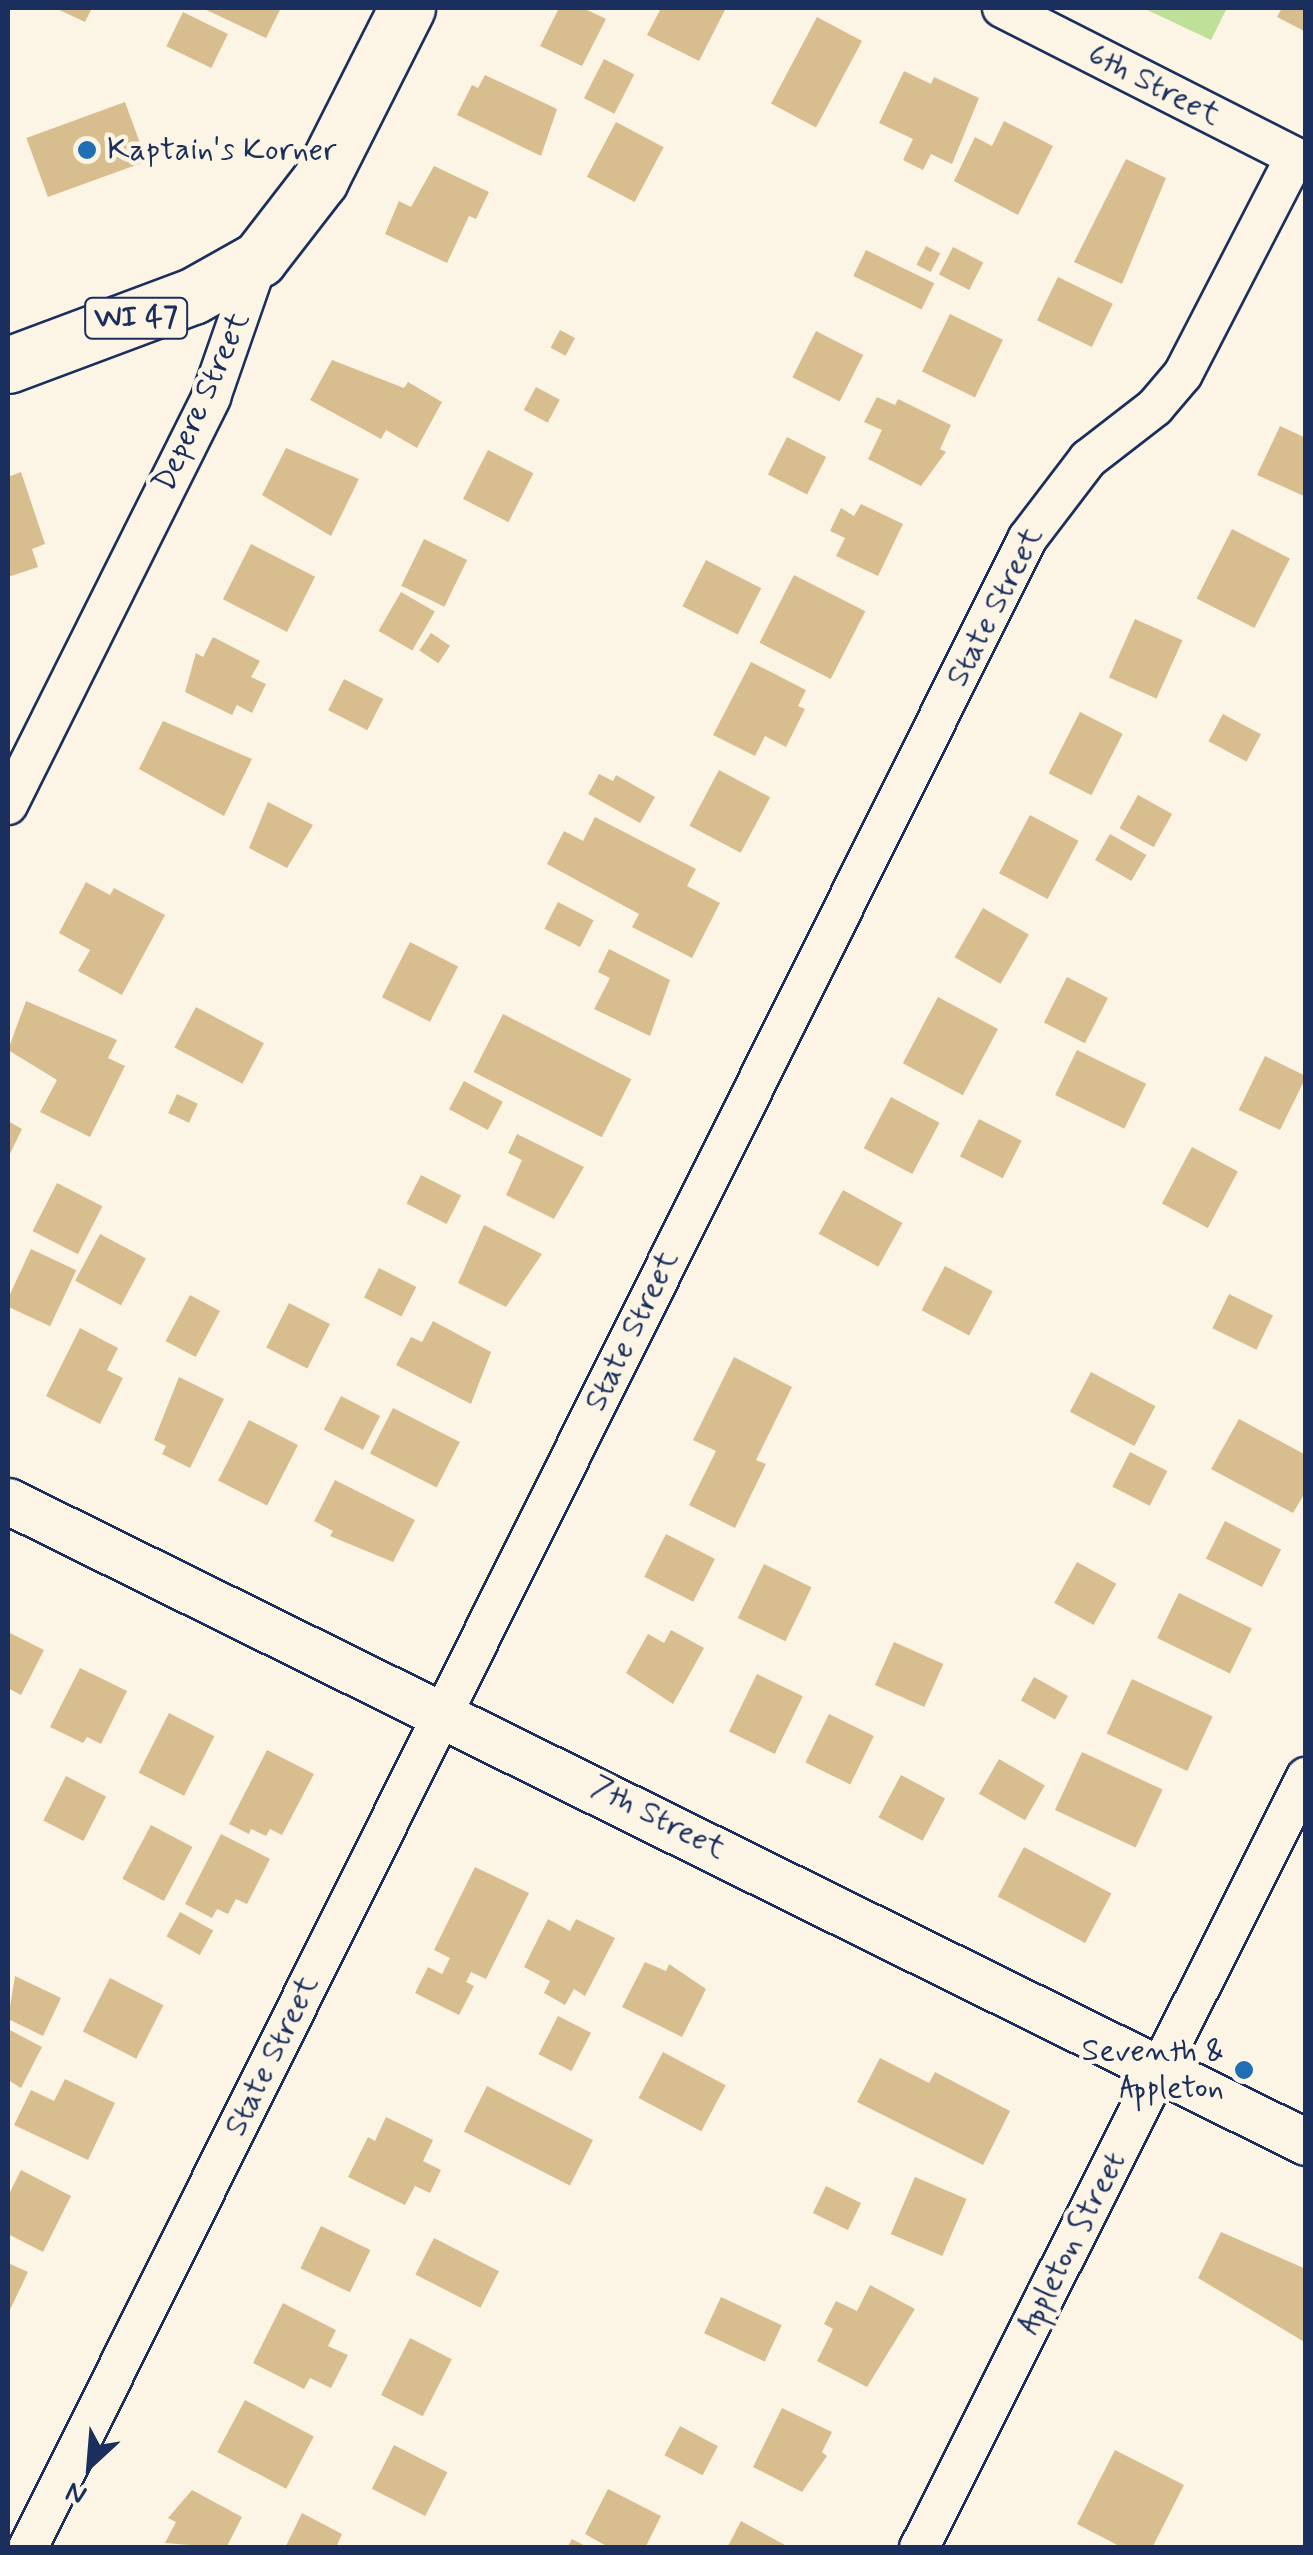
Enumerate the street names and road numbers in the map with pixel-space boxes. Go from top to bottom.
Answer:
street label: 6th Street [1081,35,1227,135]
road number: WI 47 [84,293,188,343]
street label: Depere Street [145,306,259,498]
street label: State Street [938,521,1052,693]
street label: State Street [577,1244,687,1418]
street label: 7th Street [584,1768,732,1868]
street label: State Street [217,1969,327,2143]
street label: Appleton Street [1008,2143,1136,2343]

